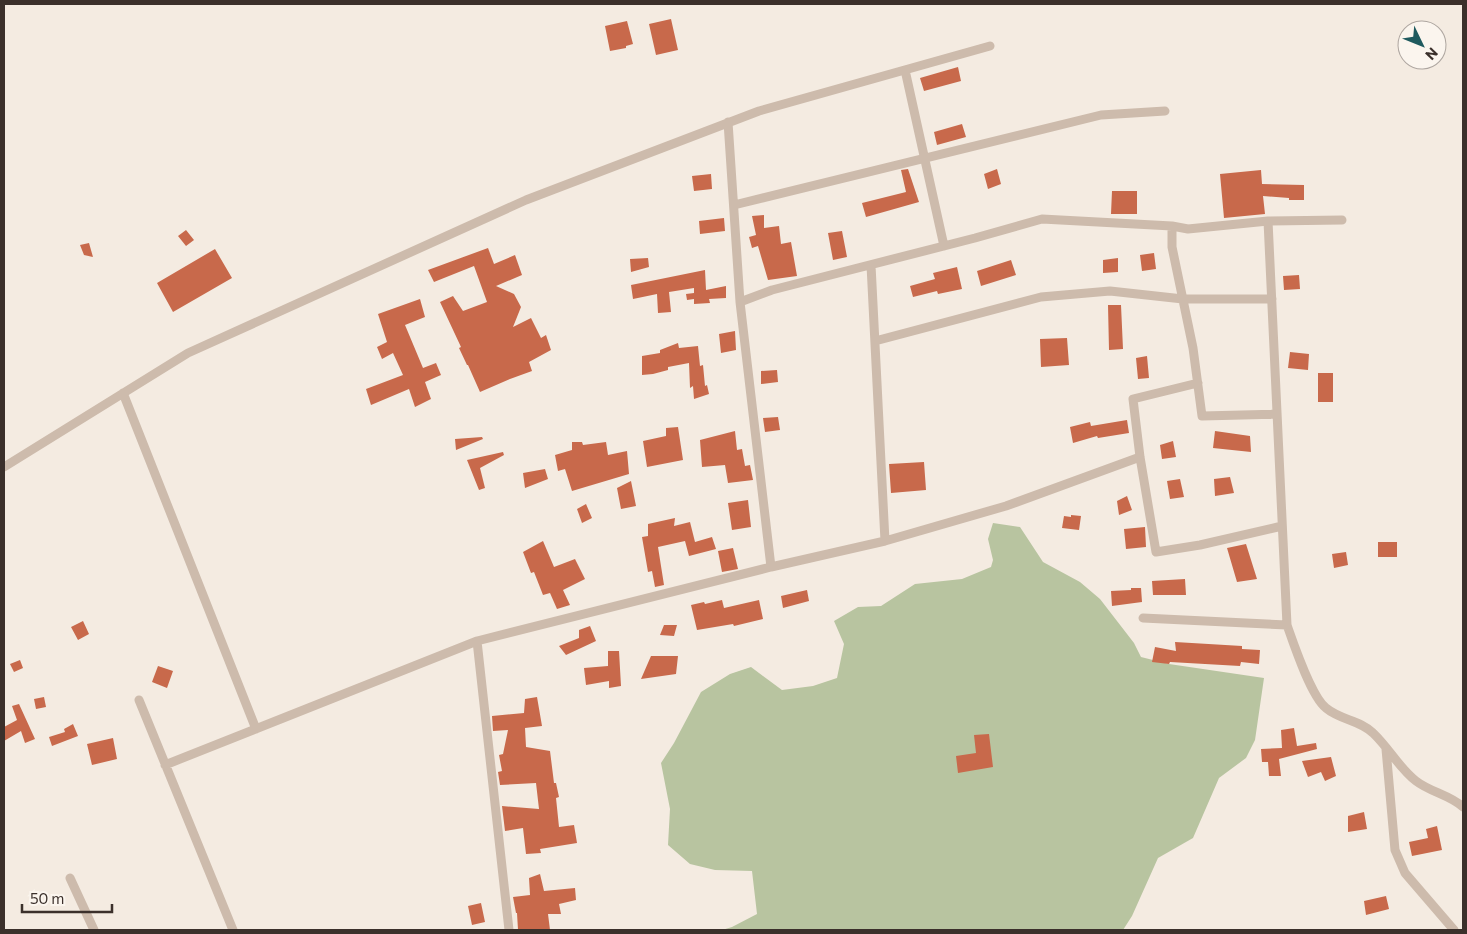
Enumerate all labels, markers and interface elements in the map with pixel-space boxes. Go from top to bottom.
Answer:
north arrow [1397,20,1447,70]
text: N [1422,45,1442,64]
scale bar [22,882,112,914]
text: 50 m [30,889,64,907]

